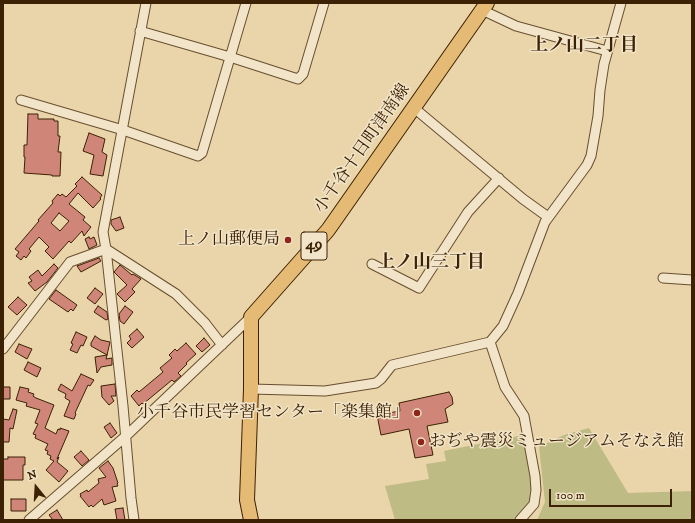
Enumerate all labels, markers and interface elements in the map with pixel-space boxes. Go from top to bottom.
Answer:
district label: 上ノ山二丁目 [530,35,638,57]
street label: 小千谷十日町津南線 [311,80,415,218]
place label: 上ノ山郵便局 [178,230,280,250]
road number: 49 [301,232,327,260]
marker: 上ノ山郵便局 [283,235,293,245]
district label: 上ノ山三丁目 [377,252,485,274]
place label: 小千谷市民学習センター「楽集館」 [137,403,409,423]
marker: 小千谷市民学習センター「楽集館」 [412,408,422,418]
place label: おぢや震災ミュージアムそなえ館 [429,432,684,452]
marker: おぢや震災ミュージアムそなえ館 [416,437,426,447]
north arrow [16,467,56,507]
text: N [26,468,39,484]
scale bar [551,481,674,507]
text: 100 m [556,488,585,503]

